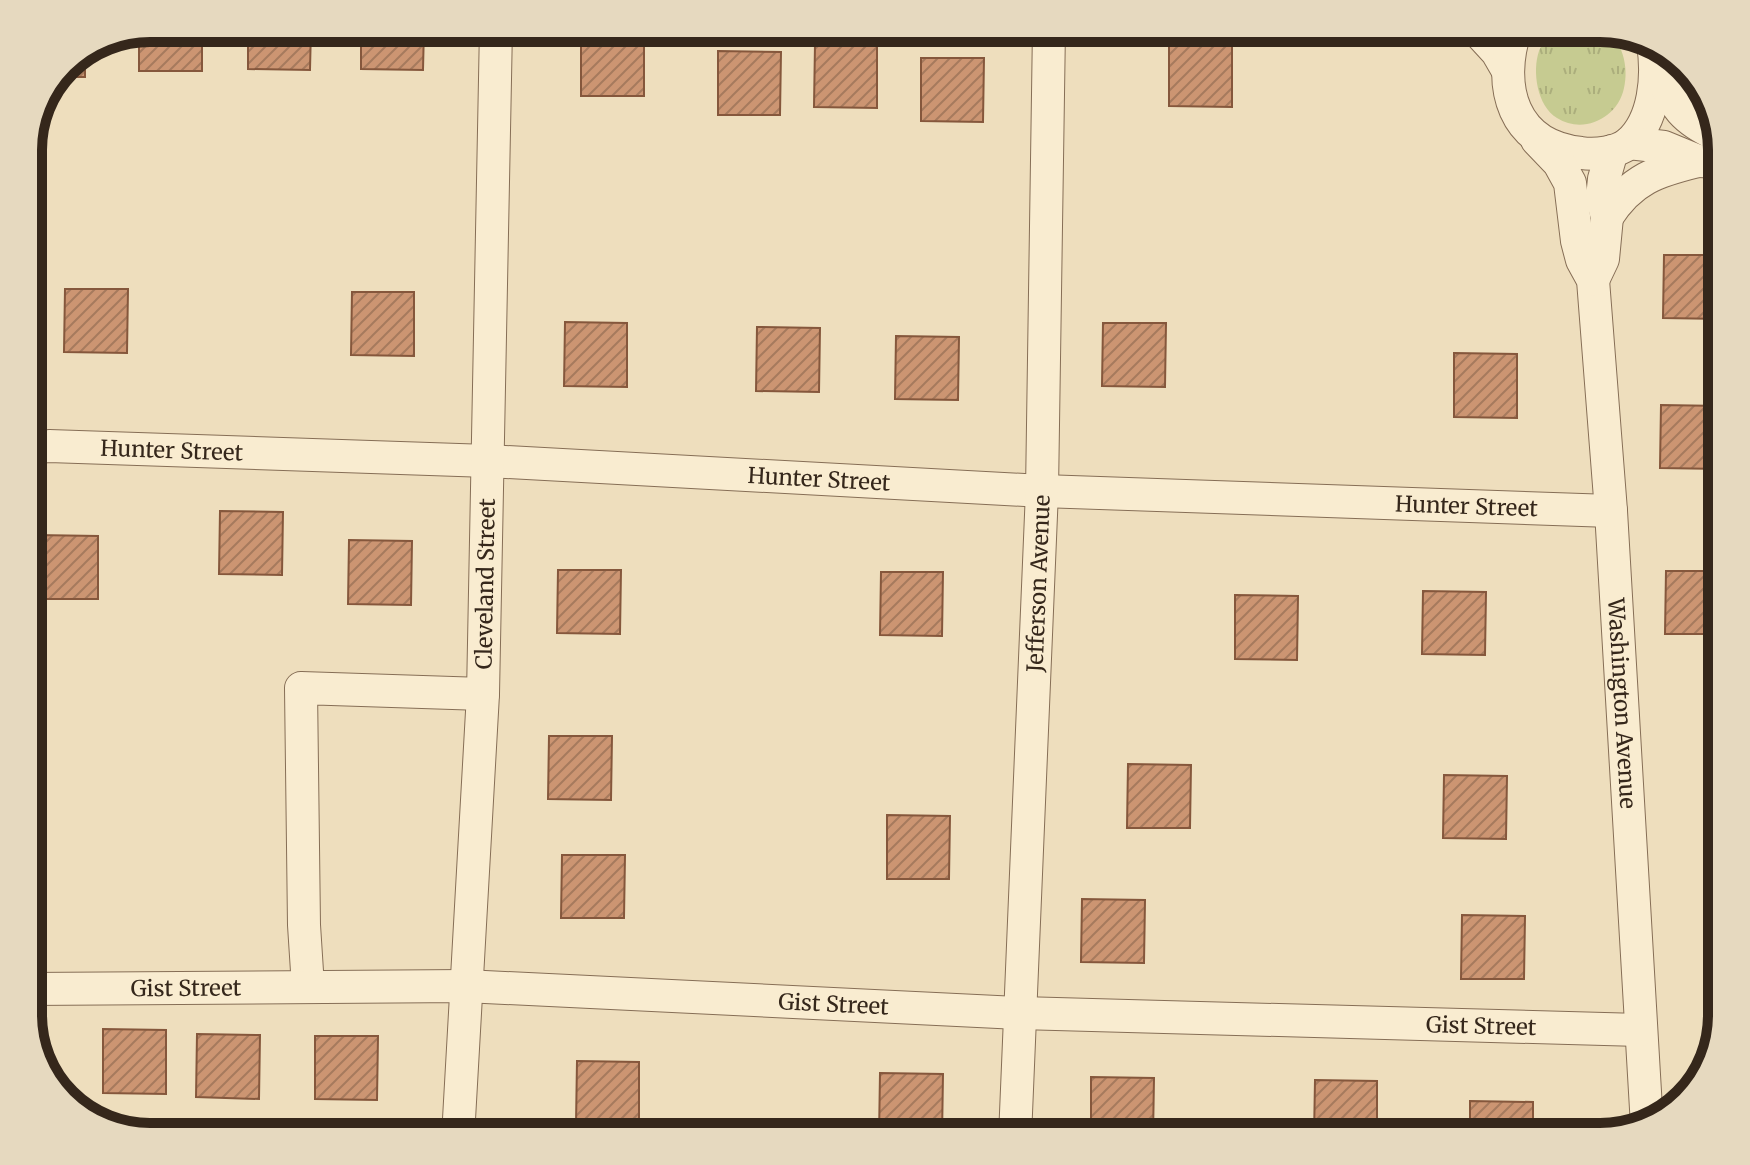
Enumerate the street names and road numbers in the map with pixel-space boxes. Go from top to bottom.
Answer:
street label: Hunter Street [100,434,244,467]
street label: Hunter Street [747,461,892,497]
street label: Hunter Street [1395,489,1539,522]
street label: Jefferson Avenue [1020,494,1056,674]
street label: Cleveland Street [469,497,501,670]
street label: Washington Avenue [1602,596,1642,810]
street label: Gist Street [131,974,242,1002]
street label: Gist Street [778,987,890,1021]
street label: Gist Street [1426,1010,1537,1041]

